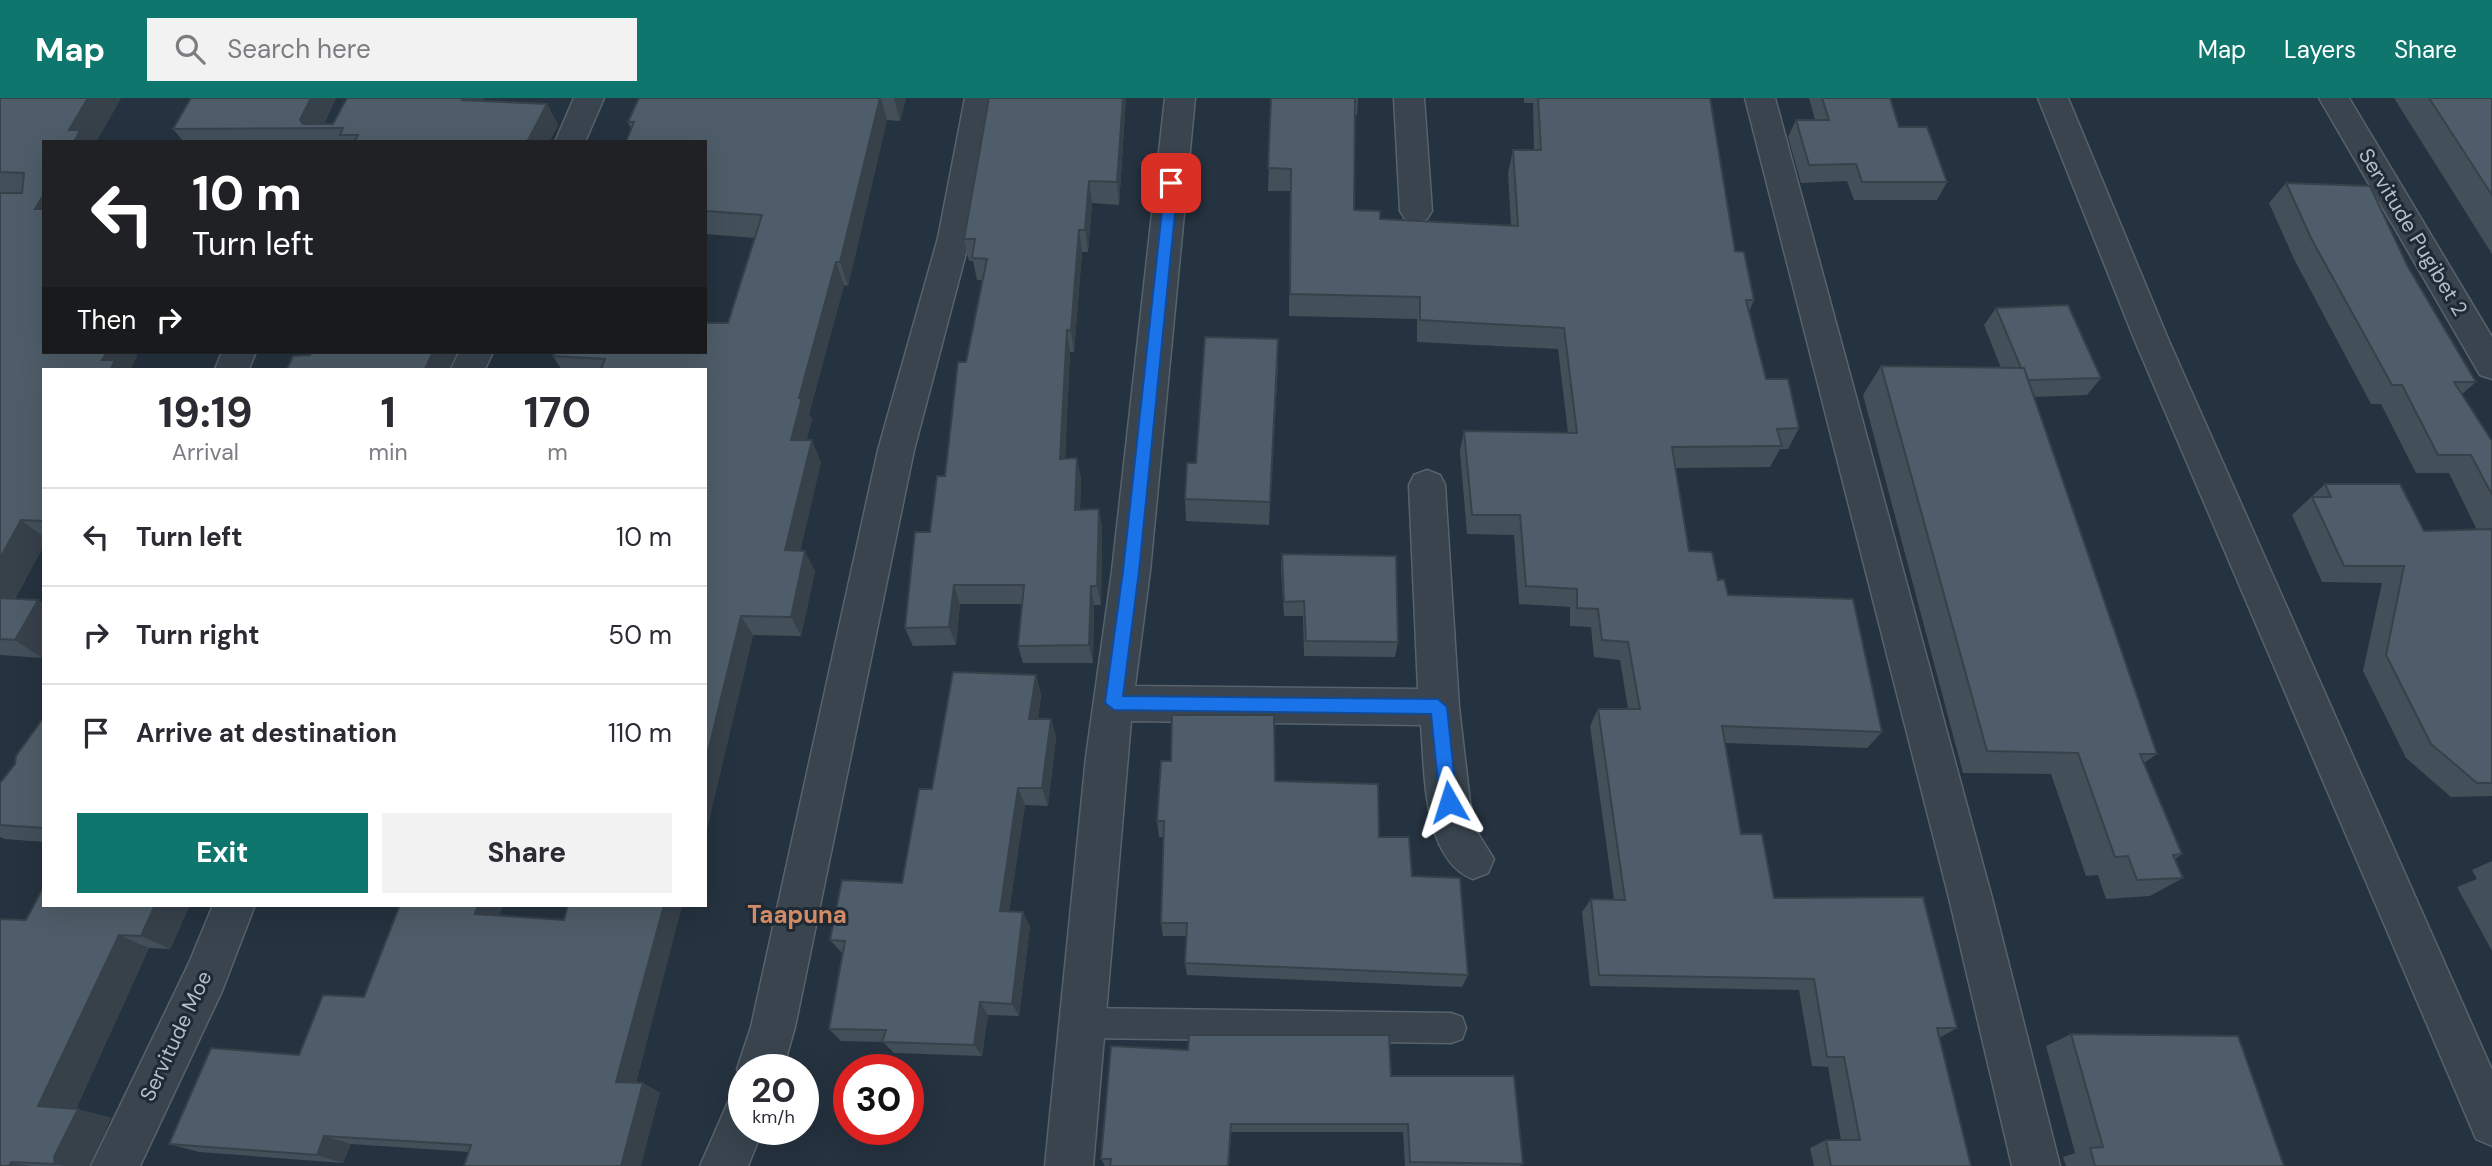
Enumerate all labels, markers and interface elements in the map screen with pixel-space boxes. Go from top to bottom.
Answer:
search box [147,18,637,81]
text: Map [35,28,105,71]
icon: search [171,30,209,68]
text: Search here [227,32,371,66]
text: Map [2198,34,2246,65]
text: Layers [2284,34,2356,65]
text: Share [2394,34,2457,65]
street label: Servitude Pugibet 2 [2352,143,2474,321]
pin [1141,153,1201,213]
text: 10 m [192,161,302,225]
icon: arrive [1152,164,1190,202]
icon: left [77,168,168,259]
text: Turn left [192,223,314,265]
icon: right [150,301,188,339]
text: Then [77,303,136,337]
text: 19:19 [158,385,253,440]
text: 1 [381,385,396,440]
text: 170 [524,385,591,440]
text: Arrival [172,437,239,467]
text: min [369,437,408,467]
text: m [547,437,568,467]
icon: left [77,518,115,556]
text: Turn left [136,520,243,554]
text: 10 m [616,520,672,554]
icon: right [77,616,115,654]
text: Turn right [136,618,260,652]
text: 50 m [608,618,672,652]
icon: arrive [77,714,115,752]
text: Arrive at destination [136,716,397,750]
text: 110 m [608,716,672,750]
position arrow [1412,765,1486,839]
button: Exit [77,813,368,893]
button: Share [382,813,672,893]
district label: Taapuna [747,899,847,930]
street label: Servitude Moe [134,966,219,1106]
speed limit sign: 30 [833,1054,924,1145]
text: 20 [751,1067,796,1113]
text: km/h [752,1105,795,1129]

